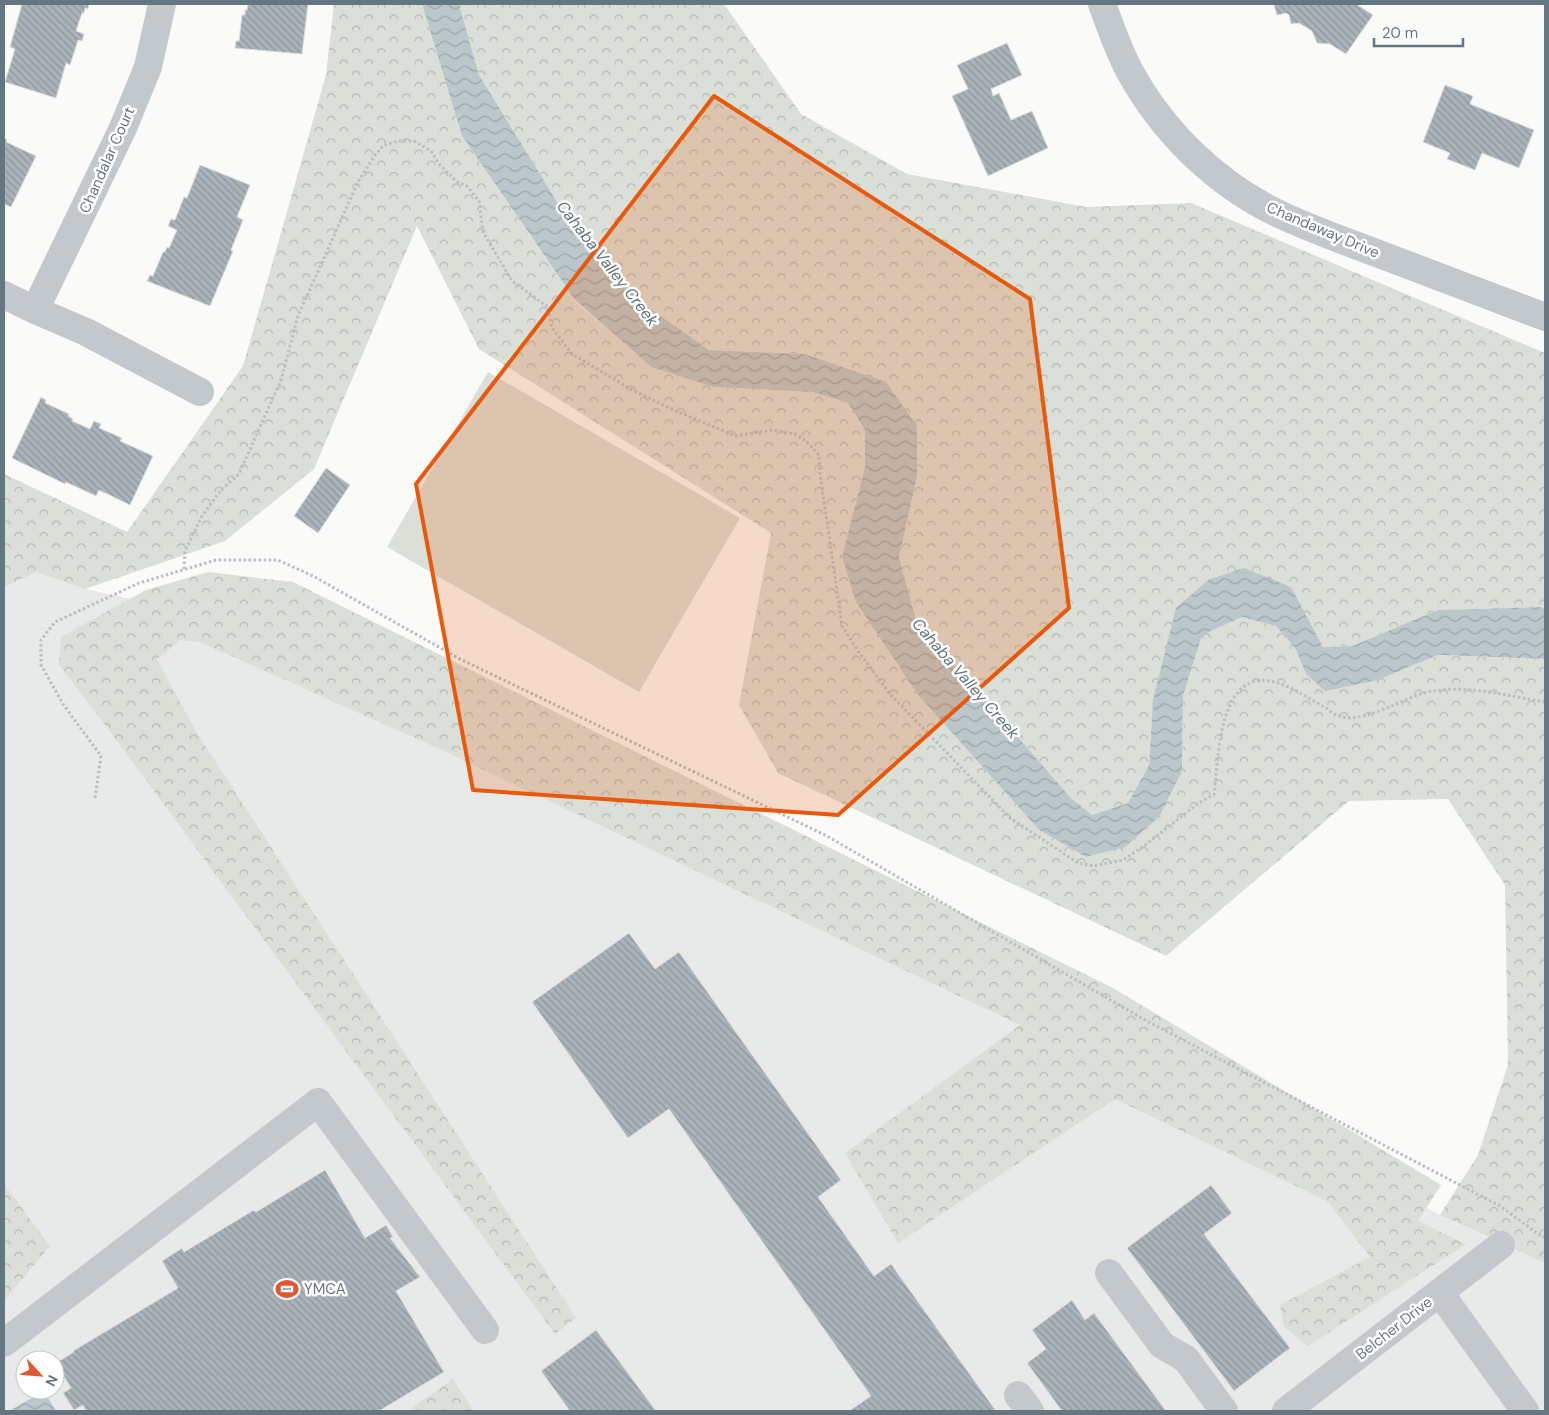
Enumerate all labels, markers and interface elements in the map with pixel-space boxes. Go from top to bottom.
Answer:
scale bar [1374,15,1463,47]
text: 20 m [1382,23,1418,43]
street label: Chandalar Court [75,104,139,216]
water label: Cahaba Valley Creek [552,196,664,331]
street label: Chandaway Drive [1264,197,1382,263]
water label: Cahaba Valley Creek [907,614,1024,744]
sports icon: YMCA [274,1276,300,1302]
place label: YMCA [304,1279,346,1299]
street label: Belcher Drive [1352,1292,1436,1364]
north arrow [15,1350,65,1400]
text: N [41,1372,62,1389]

